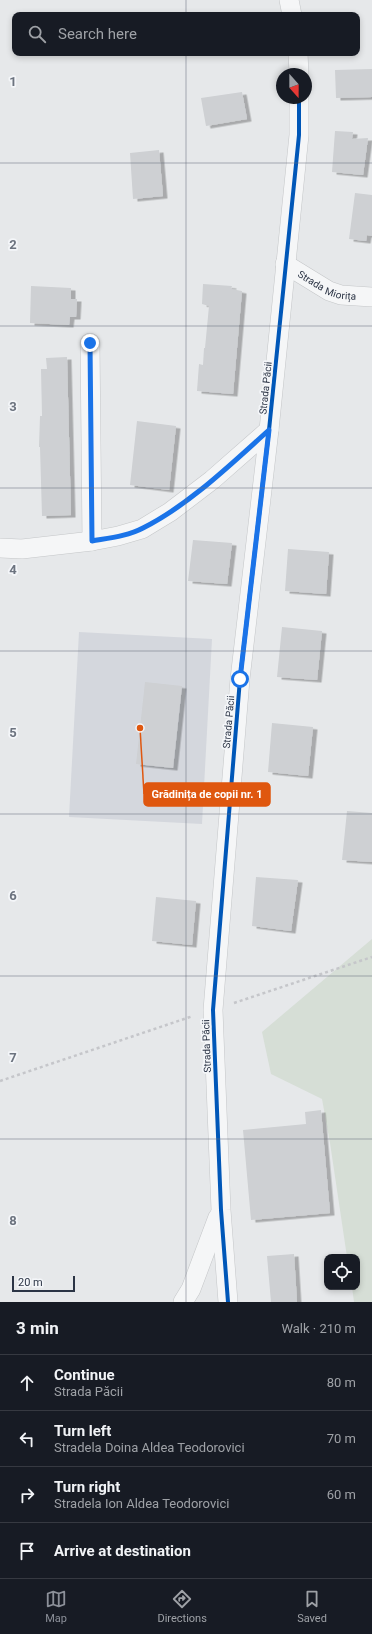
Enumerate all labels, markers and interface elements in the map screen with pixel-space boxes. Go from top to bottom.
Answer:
search box [12,12,360,56]
icon: search [26,23,48,45]
text: Search here [58,25,137,43]
north arrow [276,68,312,104]
text: 1 [9,74,17,89]
text: 2 [9,237,17,252]
street label: Strada Miorița [296,268,356,303]
route end [81,334,99,352]
street label: Strada Păcii [257,361,274,415]
text: 3 [9,399,17,414]
text: 4 [9,562,17,577]
route start [231,670,249,688]
street label: Strada Păcii [221,695,236,749]
text: 5 [9,725,17,740]
callout: Grădinița de copii nr. 1 [144,783,270,806]
text: Grădinița de copii nr. 1 [152,788,262,801]
text: 6 [9,888,17,903]
street label: Strada Păcii [200,1019,213,1073]
text: 7 [9,1050,17,1065]
text: 8 [9,1213,17,1228]
map controls [324,1254,360,1290]
button: locate [324,1254,360,1290]
scale bar [12,1274,75,1293]
text: 20 m [18,1276,43,1289]
text: 3 min [16,1318,59,1338]
text: Walk · 210 m [281,1321,356,1336]
text: Continue [54,1366,115,1384]
icon: ahead [16,1372,38,1394]
text: 80 m [327,1375,356,1390]
text: Strada Păcii [54,1384,123,1399]
text: Turn left [54,1422,111,1440]
icon: left [16,1428,38,1450]
text: 70 m [327,1431,356,1446]
text: Stradela Doina Aldea Teodorovici [54,1440,245,1455]
text: Turn right [54,1478,120,1496]
icon: right [16,1484,38,1506]
text: 60 m [327,1487,356,1502]
text: Stradela Ion Aldea Teodorovici [54,1496,229,1511]
icon: arrive [16,1540,38,1562]
text: Arrive at destination [54,1542,191,1560]
tab: Map [45,1588,67,1625]
tab: Directions [157,1588,207,1625]
tab: Saved [297,1588,327,1625]

